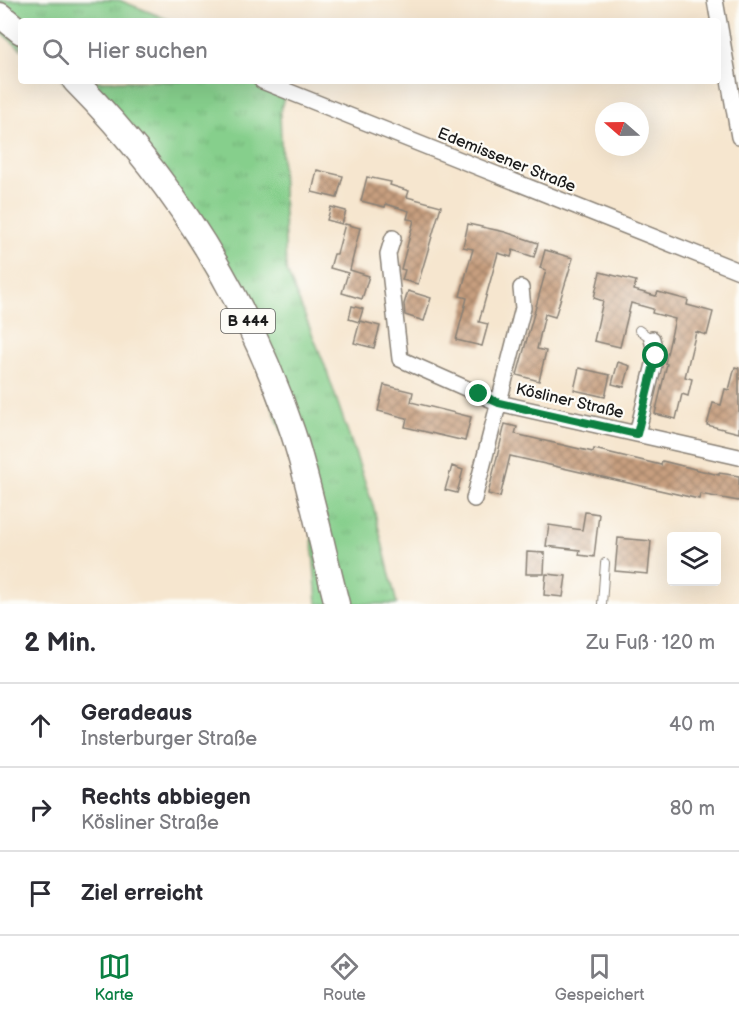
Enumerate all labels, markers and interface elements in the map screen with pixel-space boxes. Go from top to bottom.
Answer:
search box [18,18,721,84]
icon: search [39,35,72,68]
text: Hier suchen [87,38,208,65]
north arrow [595,102,649,156]
street label: Edemissener Straße [435,124,579,197]
road number: B 444 [221,309,275,333]
route start [642,342,668,368]
route end [465,380,491,406]
street label: Kösliner Straße [514,380,626,423]
map controls [667,532,721,586]
button: layers [667,532,721,586]
text: 2 Min. [24,628,96,659]
text: Zu Fuß · 120 m [586,631,715,655]
text: Geradeaus [81,700,192,727]
icon: ahead [24,709,57,742]
text: 40 m [669,713,715,737]
text: Insterburger Straße [81,727,257,751]
text: Rechts abbiegen [81,784,251,811]
icon: right [24,793,57,826]
text: 80 m [670,797,715,821]
text: Kösliner Straße [81,811,219,835]
icon: arrive [24,877,57,910]
text: Ziel erreicht [81,880,203,907]
tab: Karte [95,950,134,1005]
tab: Route [323,950,366,1005]
tab: Gespeichert [555,950,644,1005]

